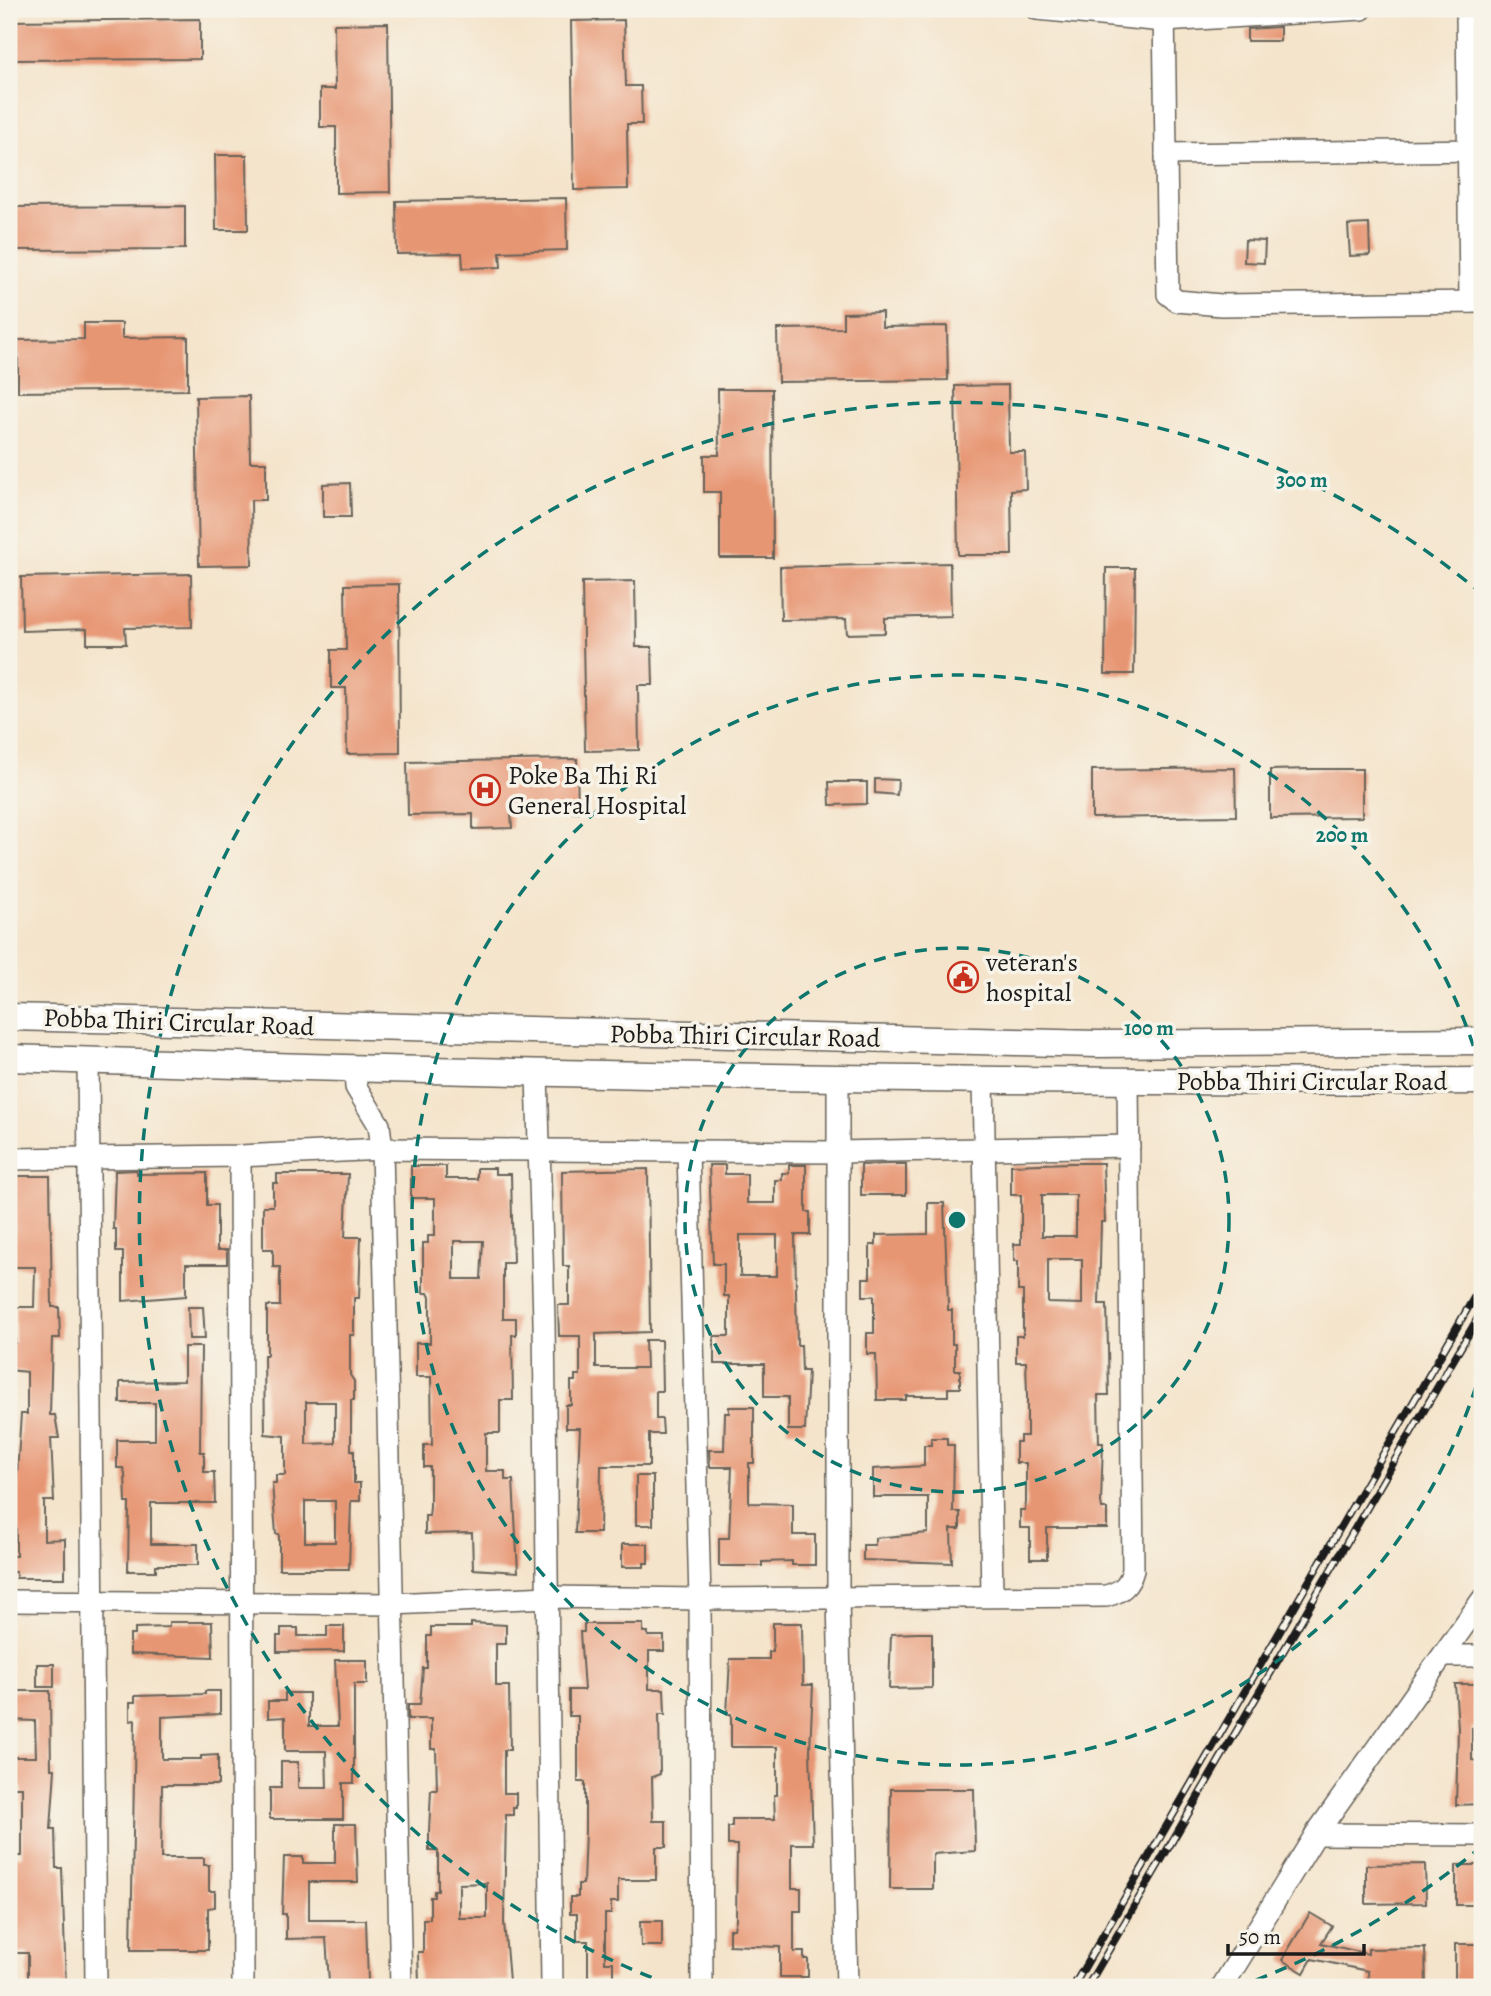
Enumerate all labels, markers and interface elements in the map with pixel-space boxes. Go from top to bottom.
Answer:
text: 300 m [1276,466,1328,494]
place label: Poke Ba Thi Ri General Hospital [508,758,686,823]
hospital icon: Poke Ba Thi Ri General Hospital [468,773,502,807]
text: 200 m [1316,821,1369,849]
place label: veteran's hospital [985,945,1078,1010]
public building icon: veteran's hospital [946,960,980,994]
street label: Pobba Thiri Circular Road [43,1000,315,1044]
text: 100 m [1124,1014,1174,1042]
street label: Pobba Thiri Circular Road [609,1016,881,1056]
street label: Pobba Thiri Circular Road [1177,1064,1447,1099]
centre of rings [945,1208,969,1232]
scale bar [1228,1912,1365,1956]
text: 50 m [1239,1923,1281,1951]

